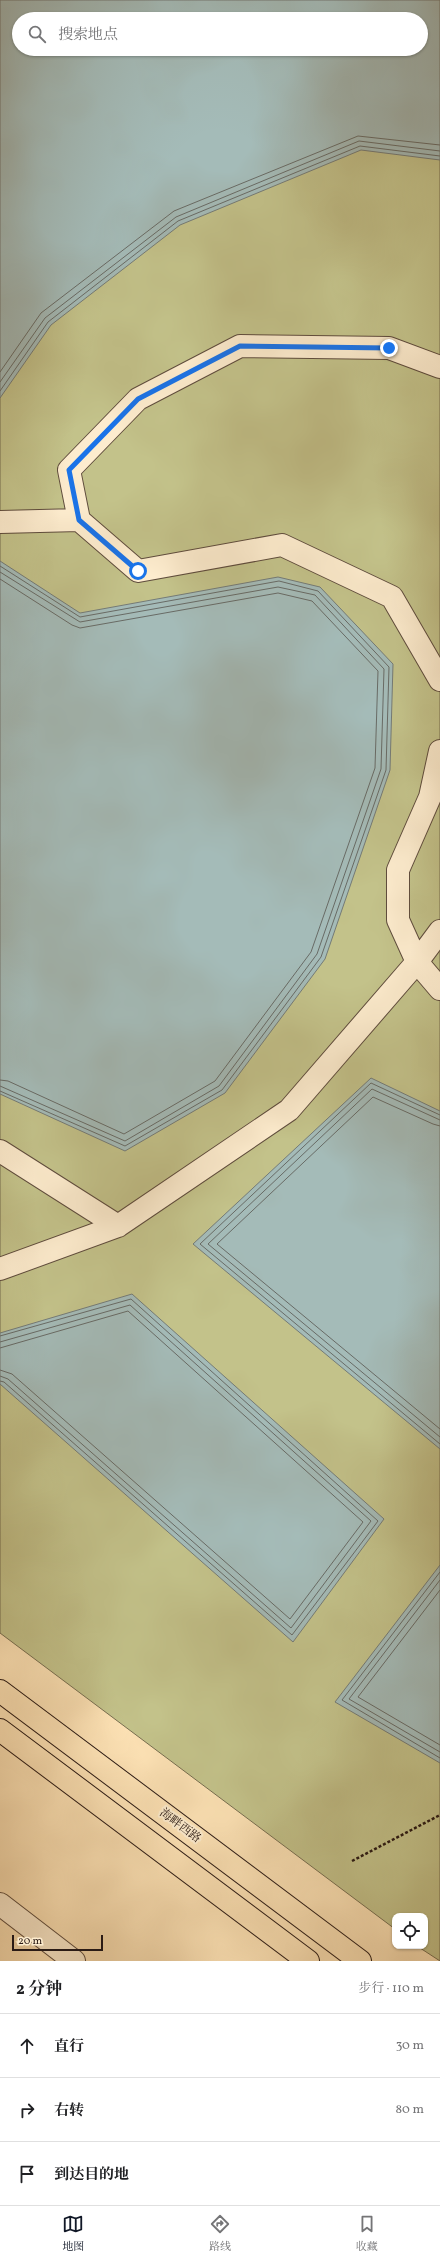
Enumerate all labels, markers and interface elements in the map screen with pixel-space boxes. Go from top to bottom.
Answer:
search box [12,12,428,56]
icon: search [26,23,48,45]
text: 搜索地点 [58,25,118,46]
route end [380,339,398,357]
route start [129,562,147,580]
street label: 海畔西路 [156,1805,204,1847]
map controls [392,1913,428,1949]
button: locate [392,1913,428,1949]
scale bar [12,1933,103,1952]
text: 20 m [18,1934,42,1949]
text: 2 分钟 [16,1978,62,2001]
text: 步行 · 110 m [358,1980,424,1998]
icon: ahead [16,2035,38,2057]
text: 直行 [54,2037,84,2058]
text: 30 m [396,2037,424,2055]
icon: right [16,2099,38,2121]
text: 右转 [54,2101,84,2122]
text: 80 m [395,2101,424,2119]
icon: arrive [16,2163,38,2185]
text: 到达目的地 [54,2165,129,2186]
tab: 地图 [62,2213,84,2255]
tab: 路线 [209,2213,231,2255]
tab: 收藏 [356,2213,378,2255]

